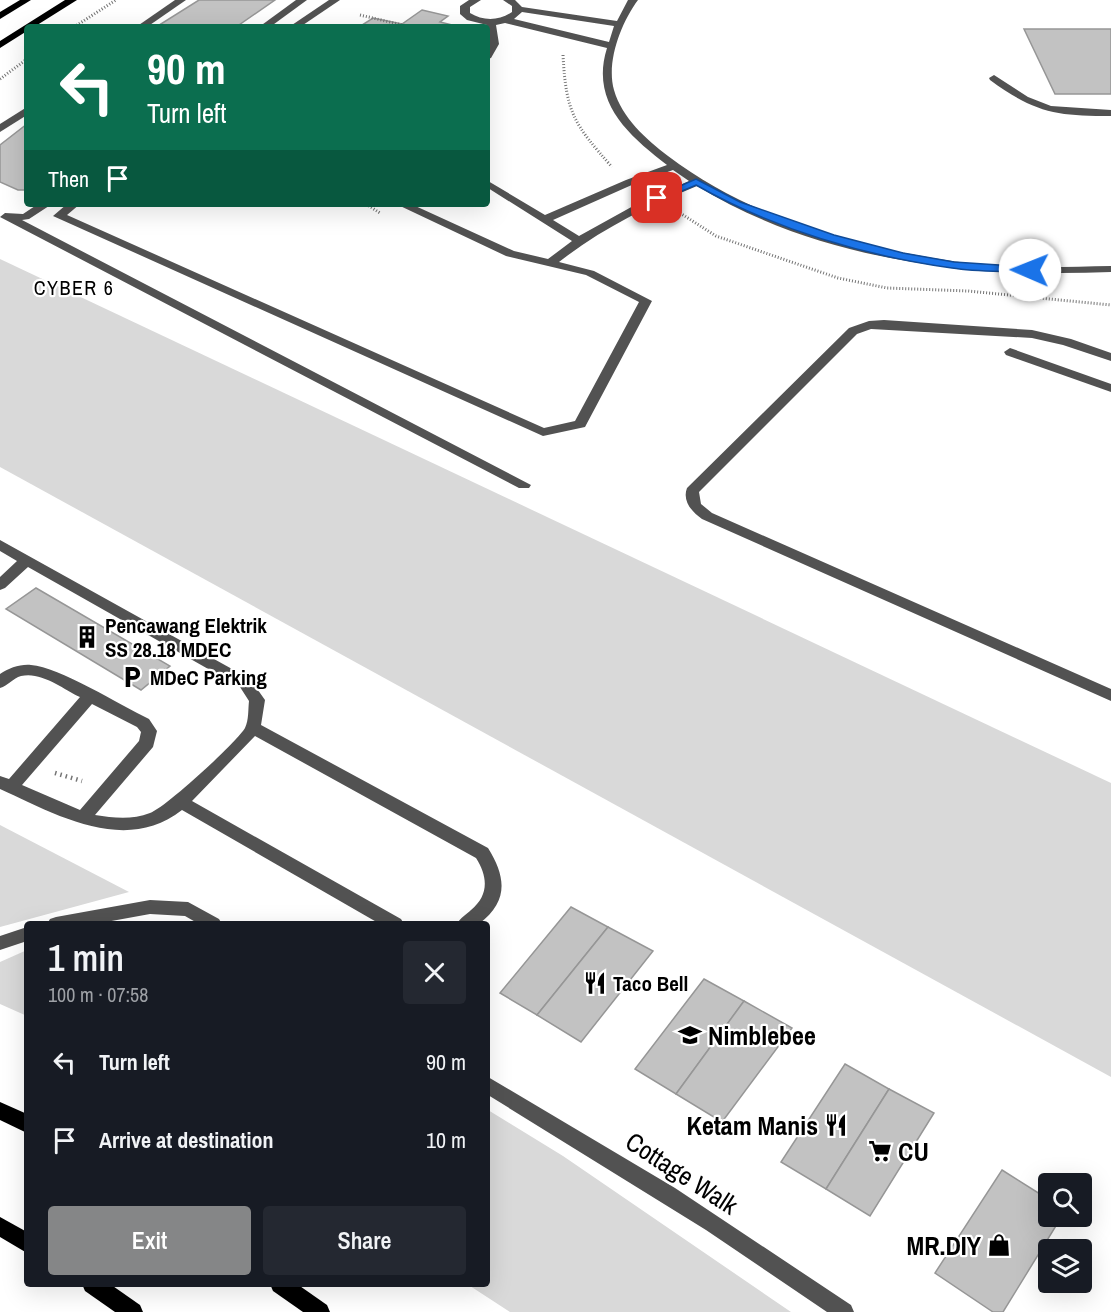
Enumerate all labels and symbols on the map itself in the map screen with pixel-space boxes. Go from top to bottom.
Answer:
pin [631,172,682,223]
position arrow [998,238,1062,302]
district label: CYBER 6 [34,274,114,301]
place label: Pencawang Elektrik SS 28.18 MDEC [105,611,267,664]
building icon: Pencawang Elektrik SS 28.18 MDEC [74,624,100,650]
place label: MDeC Parking [150,663,267,692]
parking icon: MDeC Parking [119,664,145,690]
place label: Taco Bell [613,969,688,998]
restaurant icon: Taco Bell [582,970,608,996]
place label: Nimblebee [708,1018,816,1053]
school or university icon: Nimblebee [677,1022,703,1048]
place label: Ketam Manis [686,1108,818,1143]
restaurant icon: Ketam Manis [823,1112,849,1138]
street label: Cottage Walk [619,1124,745,1222]
place label: CU [898,1134,929,1169]
supermarket icon: CU [867,1138,893,1164]
place label: MR.DIY [906,1228,982,1263]
shop icon: MR.DIY [986,1232,1012,1258]

